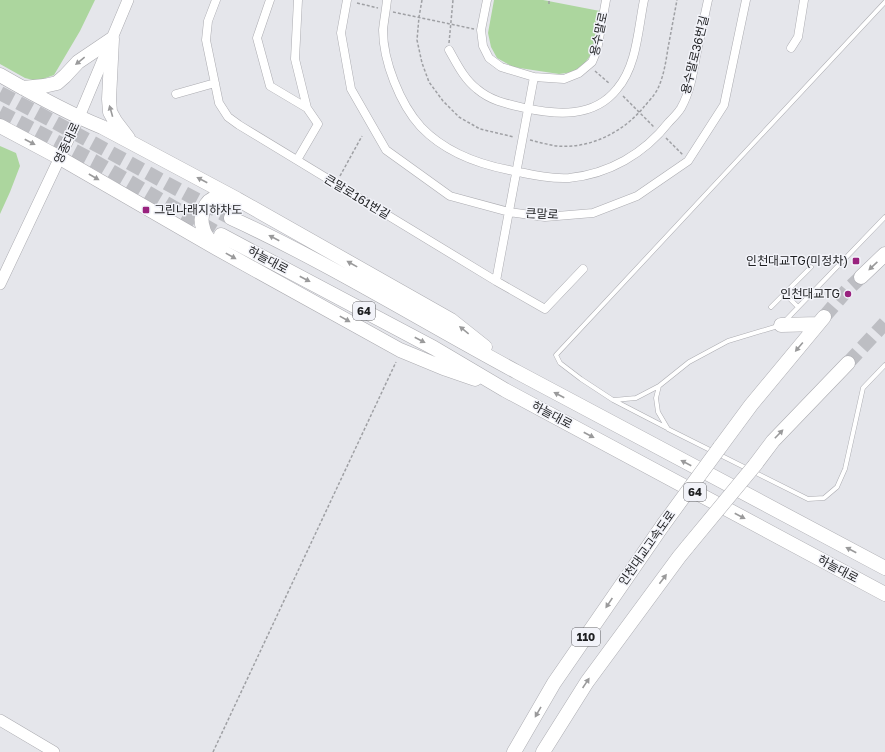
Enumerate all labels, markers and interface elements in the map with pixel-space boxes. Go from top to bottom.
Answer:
street label: 용수말로 [587,11,610,57]
street label: 용수말로36번길 [677,14,712,96]
one-way arrow [75,57,86,66]
one-way arrow [108,105,114,117]
street label: 영종대로 [50,120,83,166]
one-way arrow [24,139,36,145]
street label: 큰말로161번길 [322,171,393,222]
one-way arrow [88,174,100,181]
one-way arrow [196,177,208,184]
place label: 그린나래지하차도 [154,202,242,217]
marker: 그린나래지하차도 [141,205,151,215]
street label: 큰말로 [525,205,559,222]
one-way arrow [268,235,279,241]
street label: 하늘대로 [245,243,291,277]
one-way arrow [225,253,237,260]
place label: 인천대교TG(미정차) [746,253,848,268]
marker: 인천대교TG(미정차) [851,256,861,266]
one-way arrow [346,260,358,267]
one-way arrow [868,261,878,270]
one-way arrow [299,276,311,282]
place label: 인천대교TG [780,286,840,301]
marker: 인천대교TG [843,289,853,299]
road number: 64 [353,302,375,320]
one-way arrow [339,316,351,323]
one-way arrow [458,325,469,334]
one-way arrow [414,337,425,343]
one-way arrow [795,342,804,352]
one-way arrow [554,392,565,398]
street label: 하늘대로 [529,398,575,432]
one-way arrow [775,429,784,439]
one-way arrow [583,432,594,438]
one-way arrow [681,459,692,466]
road number: 64 [684,483,706,501]
street label: 인천대교고속도로 [615,507,678,588]
one-way arrow [734,513,746,520]
one-way arrow [845,547,856,553]
street label: 하늘대로 [815,552,861,586]
one-way arrow [659,573,667,584]
one-way arrow [605,598,613,608]
road number: 110 [572,628,600,646]
one-way arrow [582,678,590,689]
one-way arrow [534,706,541,717]

